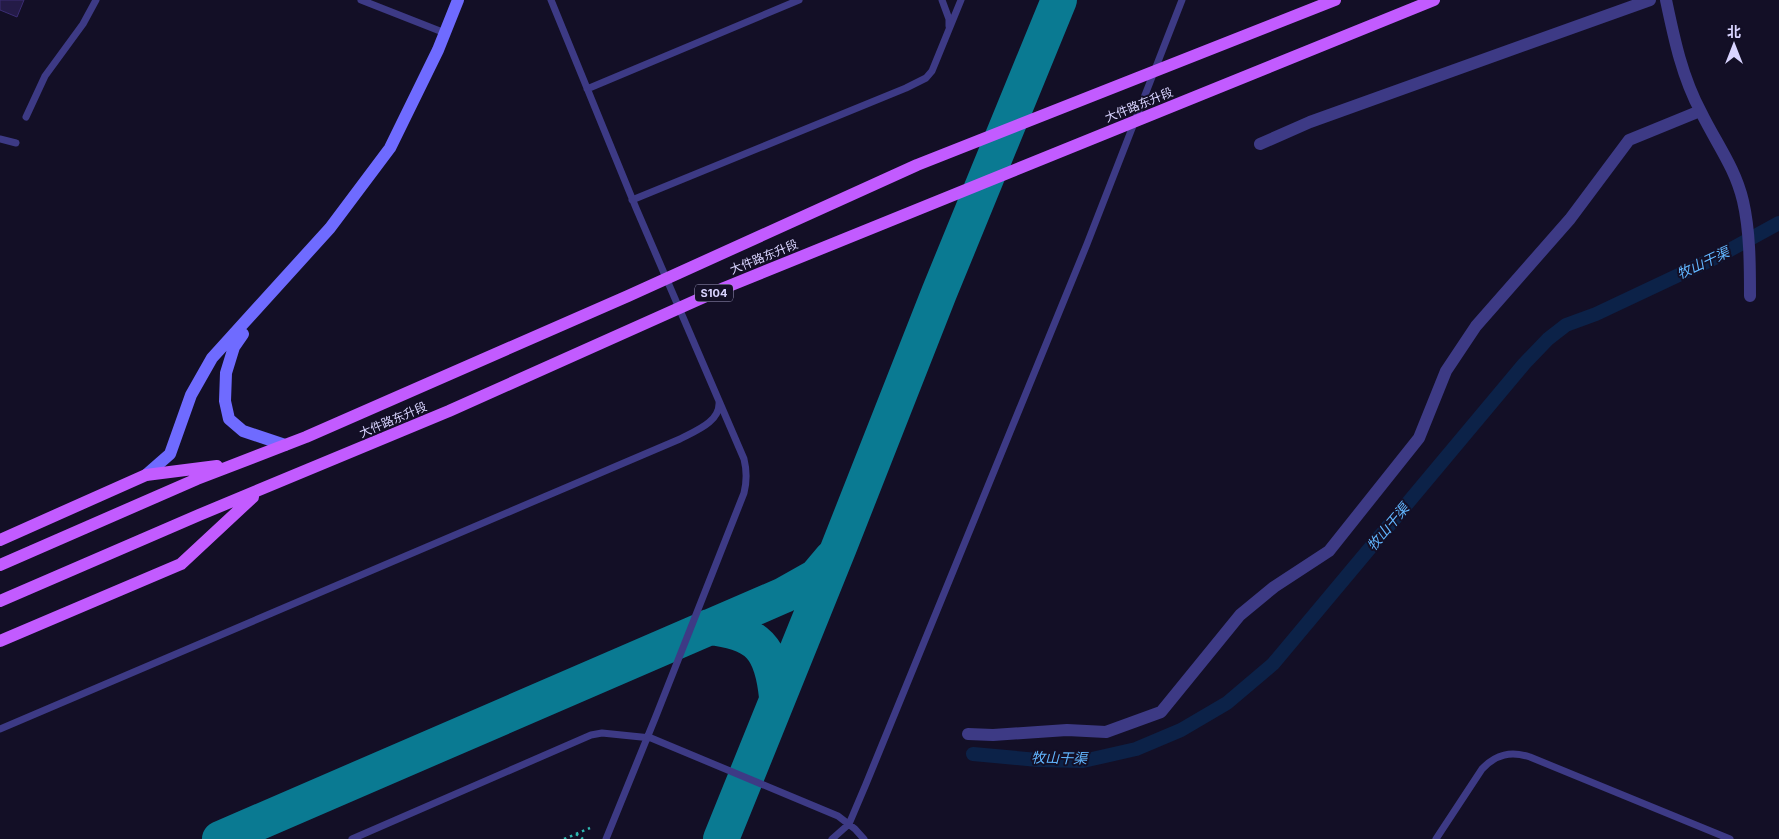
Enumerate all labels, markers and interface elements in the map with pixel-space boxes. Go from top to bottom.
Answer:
north arrow [1709,20,1759,70]
text: 北 [1727,23,1741,40]
street label: 大件路东升段 [1103,84,1175,125]
street label: 大件路东升段 [728,236,800,277]
water label: 牧山干渠 [1674,242,1734,282]
road number: S104 [695,284,733,302]
street label: 大件路东升段 [357,399,429,441]
water label: 牧山干渠 [1363,498,1413,554]
water label: 牧山干渠 [1031,749,1089,767]

